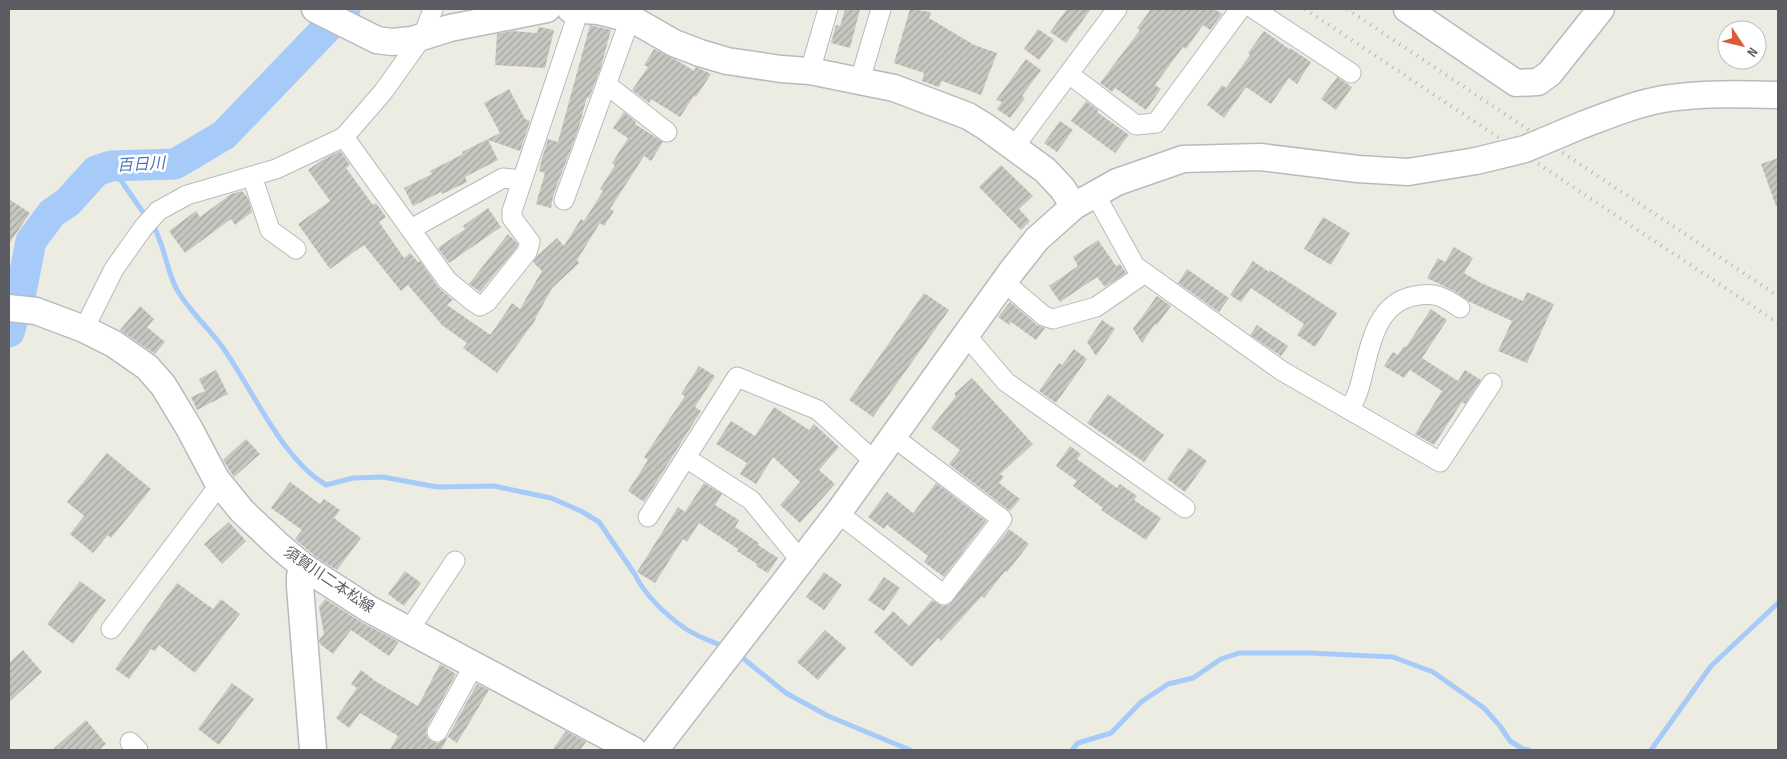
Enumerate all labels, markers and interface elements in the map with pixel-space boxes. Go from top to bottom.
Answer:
north arrow [1717,20,1767,70]
text: N [1743,44,1761,60]
water label: 百日川 [117,154,167,176]
street label: 須賀川二本松線 [280,543,378,617]

